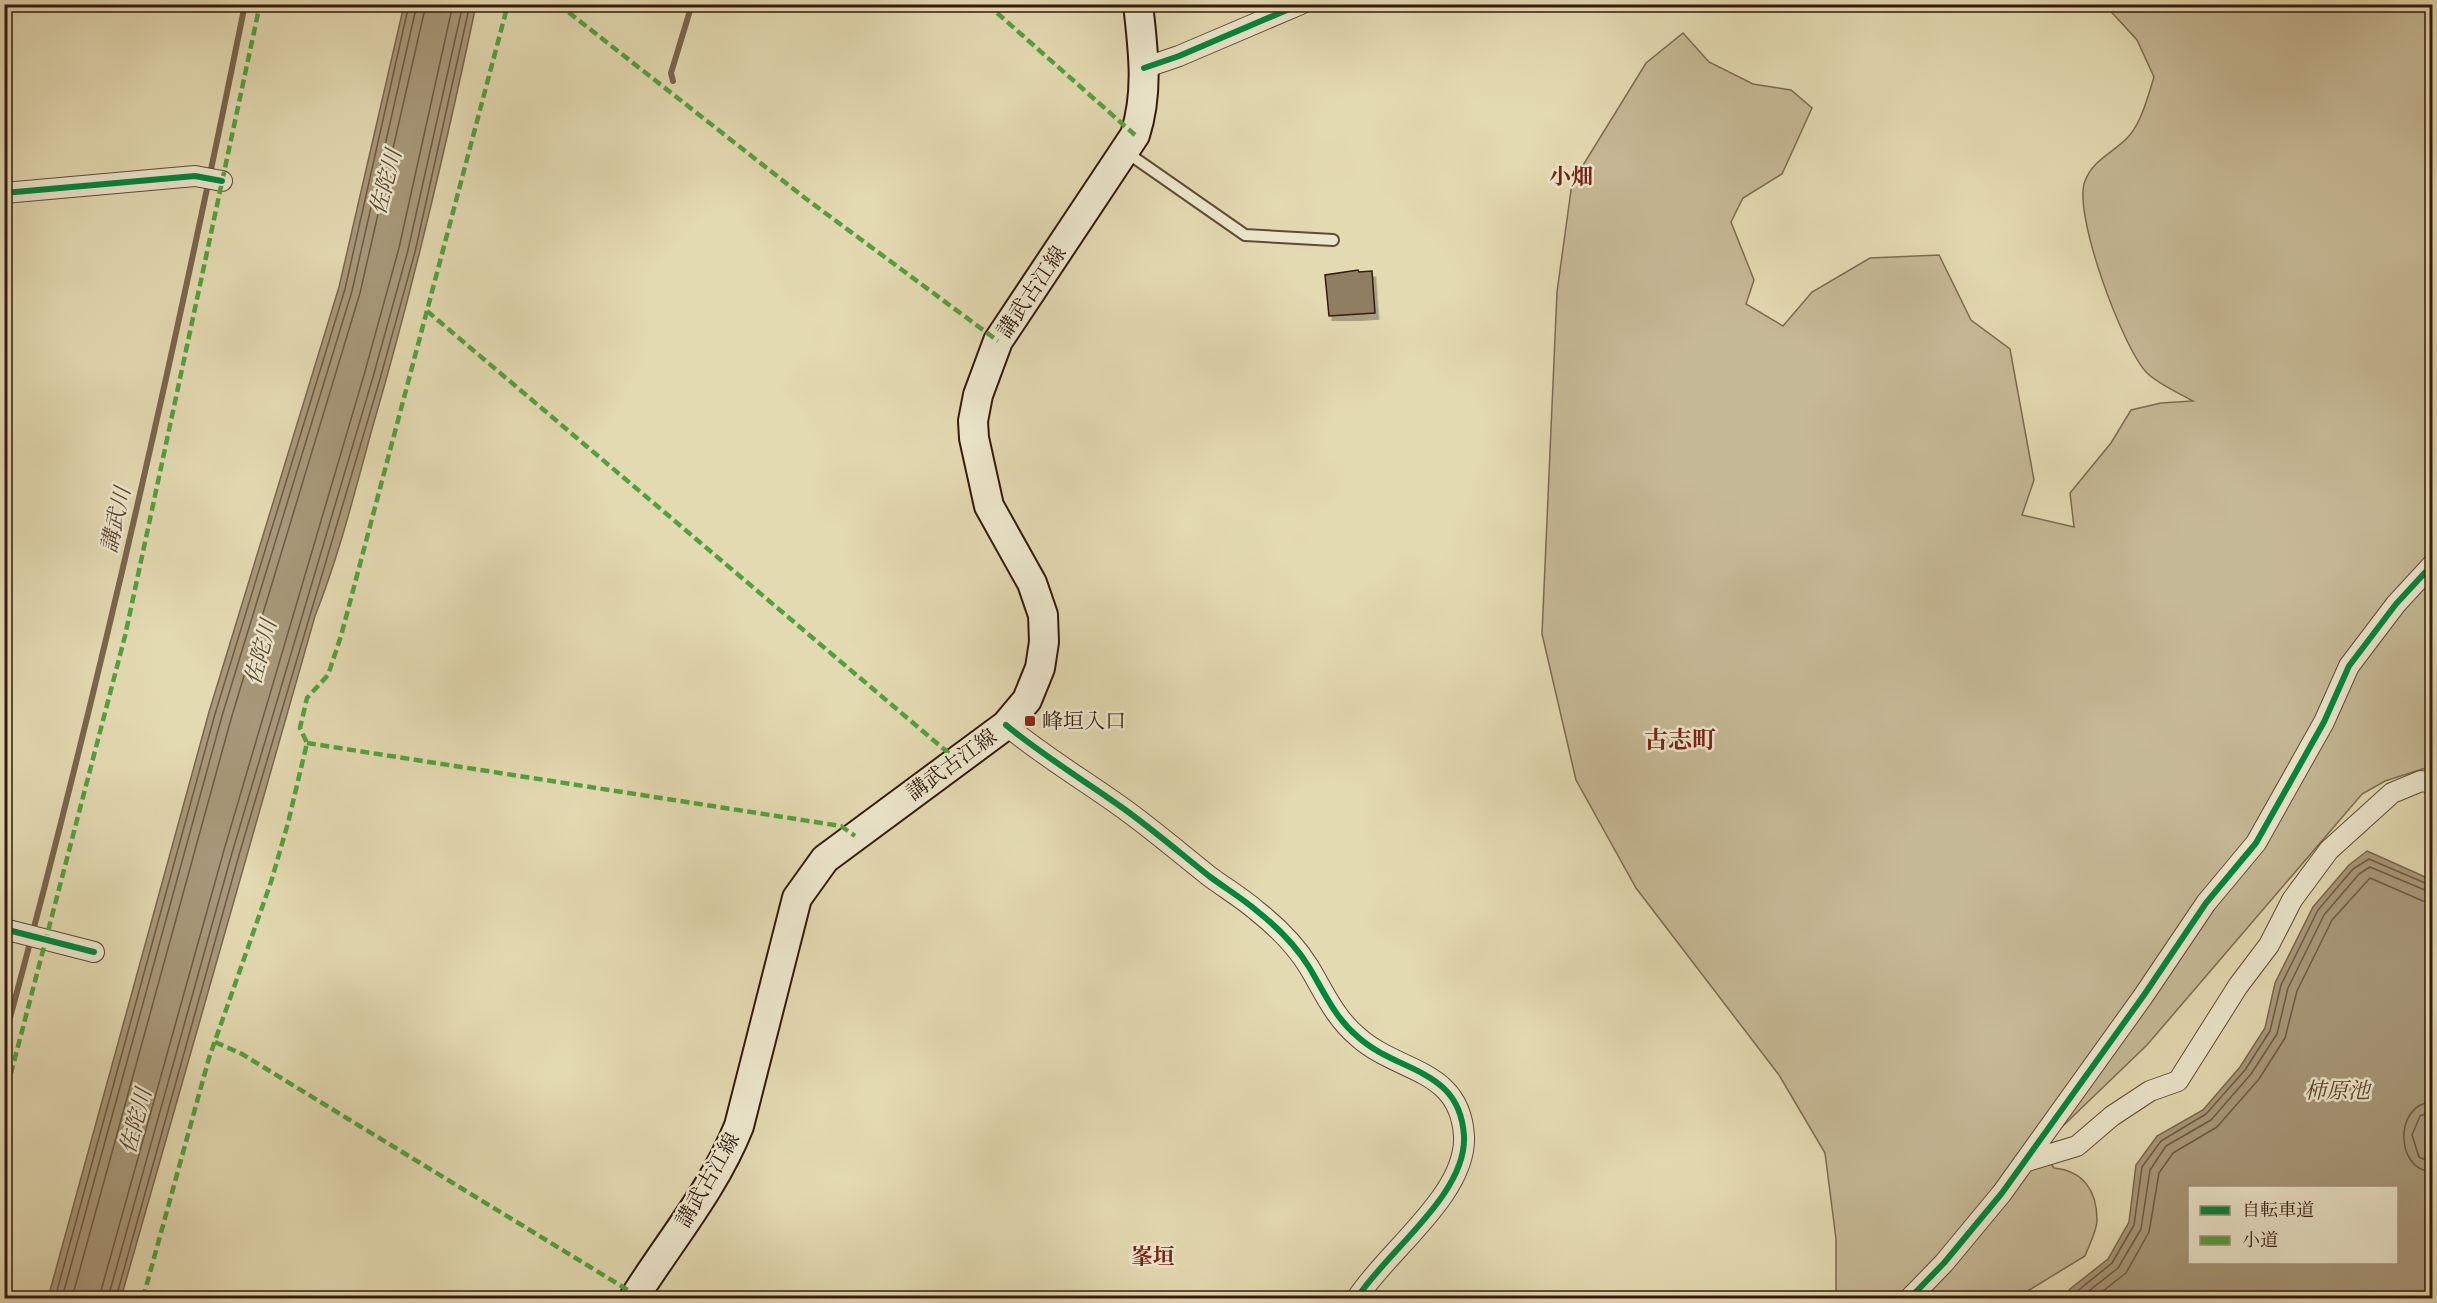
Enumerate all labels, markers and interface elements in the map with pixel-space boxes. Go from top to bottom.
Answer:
water label: 佐陀川 [363,144,410,218]
district label: 小畑 [1549,162,1593,192]
street label: 講武古江線 [991,240,1073,344]
water label: 講武川 [94,483,138,556]
water label: 佐陀川 [238,614,285,688]
place label: 峰垣入口 [1042,707,1126,736]
marker: 峰垣入口 [1023,714,1037,728]
street label: 講武古江線 [901,722,1003,808]
district label: 古志町 [1644,724,1716,757]
water label: 柿原池 [2304,1076,2373,1106]
water label: 佐陀川 [113,1083,160,1157]
street label: 講武古江線 [669,1127,747,1233]
legend [2188,1186,2398,1264]
text: 自転車道 [2242,1198,2314,1223]
text: 小道 [2242,1228,2278,1253]
district label: 峯垣 [1131,1242,1175,1272]

